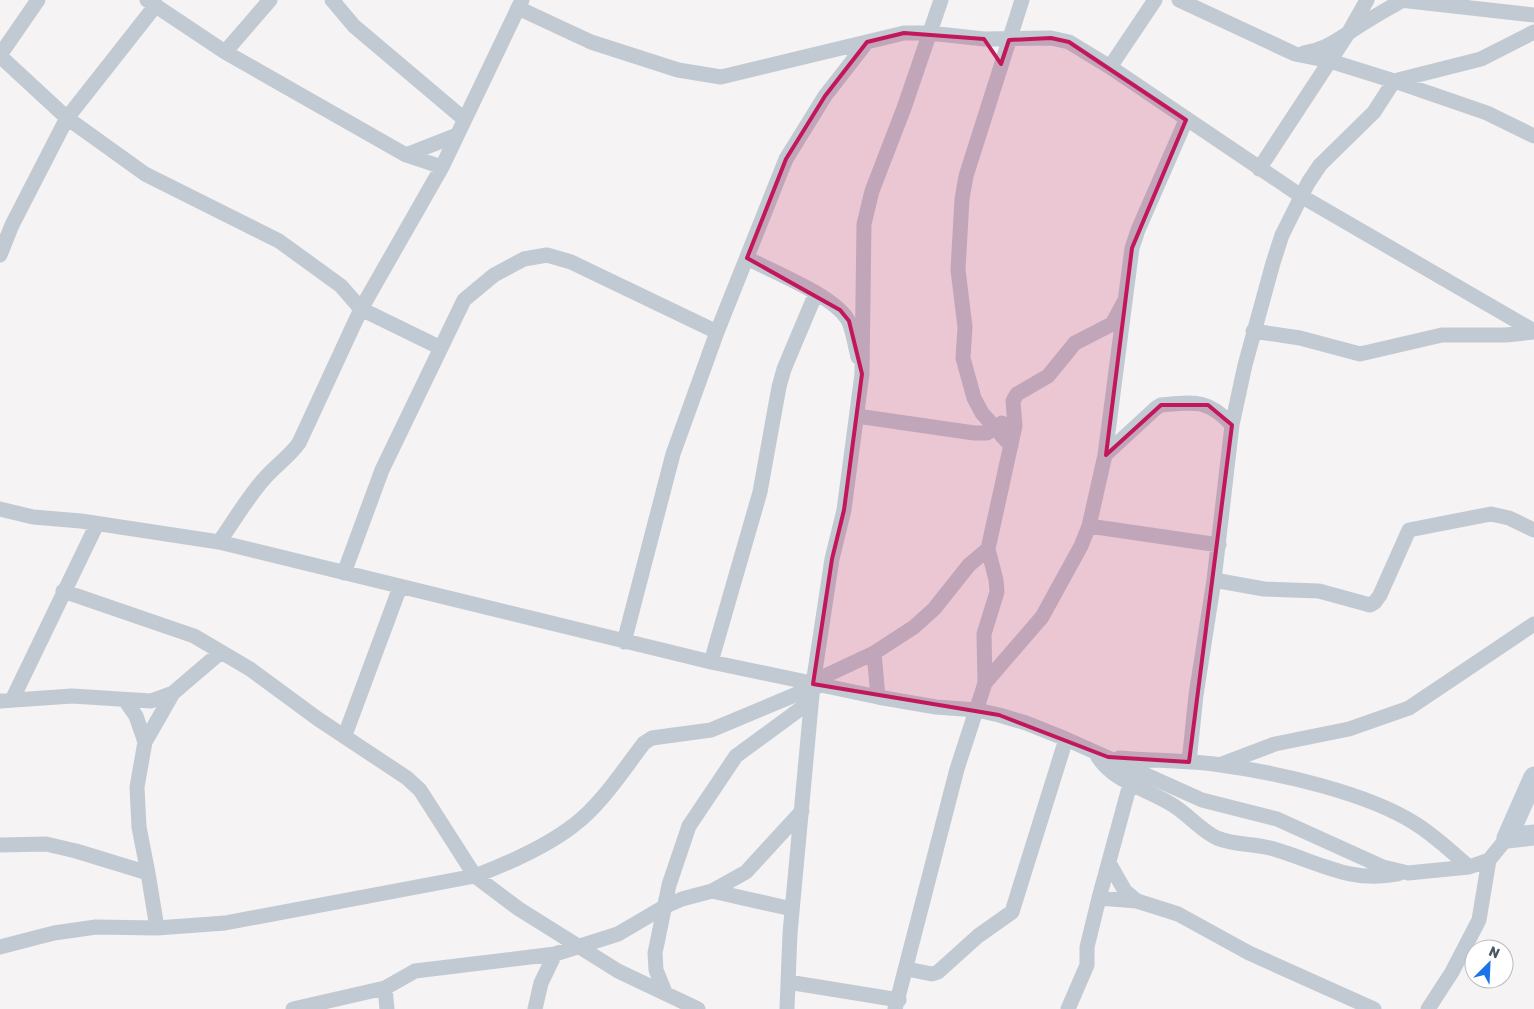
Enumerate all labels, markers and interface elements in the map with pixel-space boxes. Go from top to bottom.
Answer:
north arrow [1464,939,1514,989]
text: N [1486,943,1502,962]

